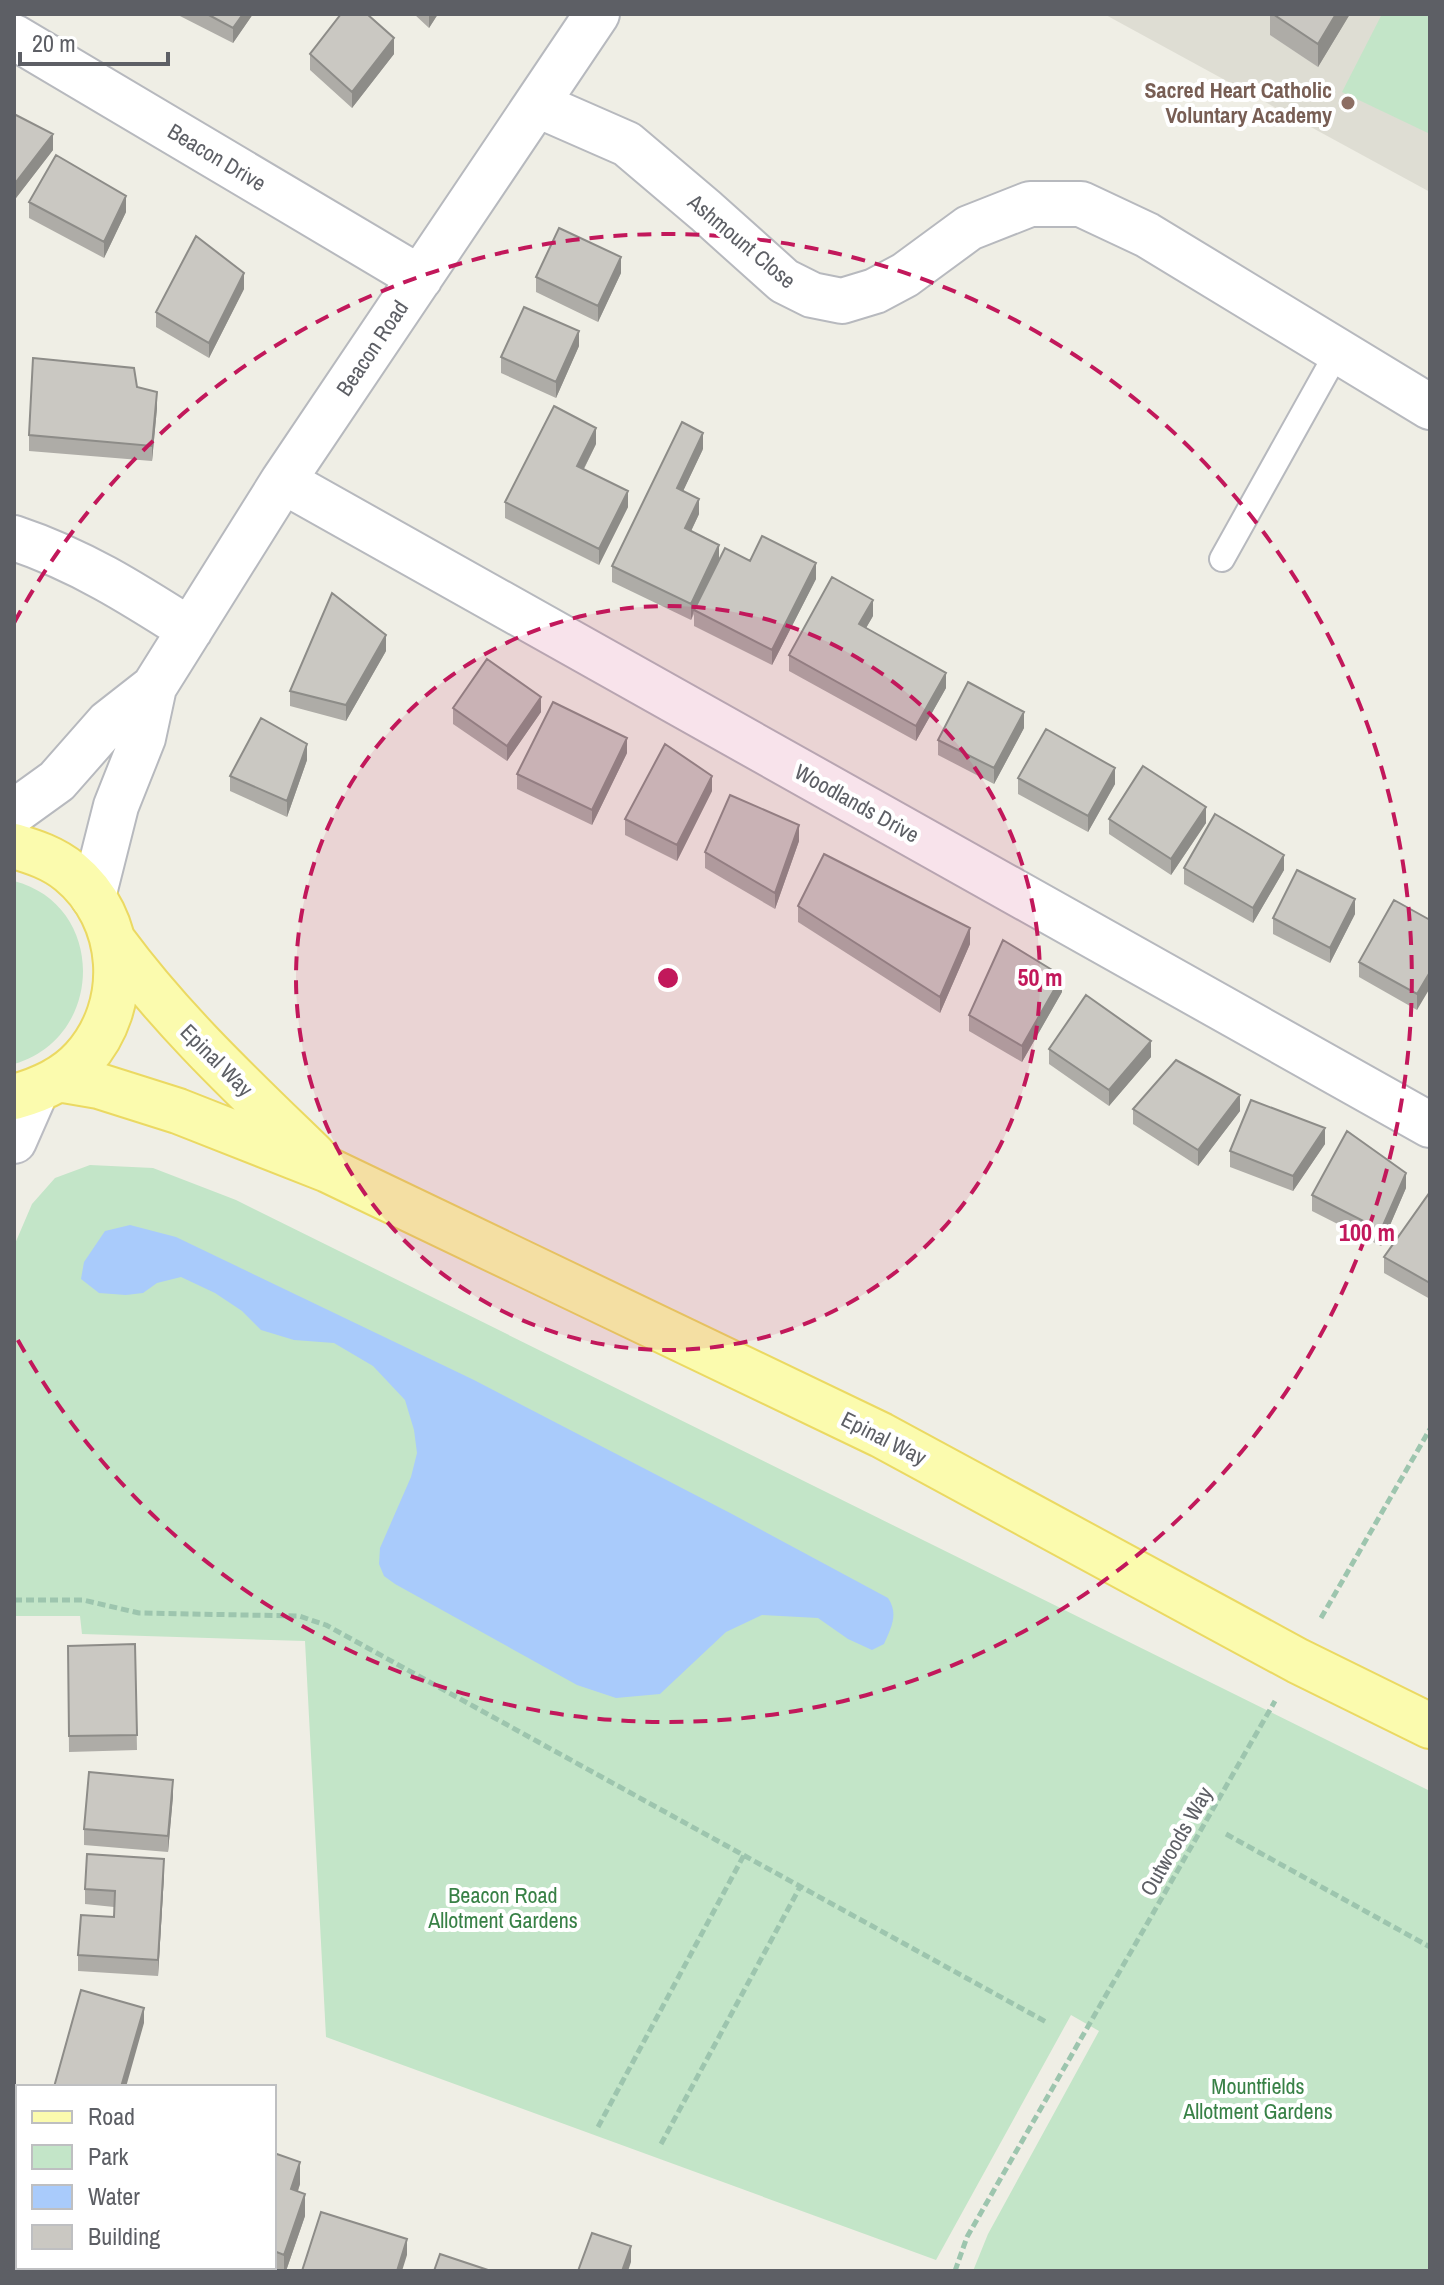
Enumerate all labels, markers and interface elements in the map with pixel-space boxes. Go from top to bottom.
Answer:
scale bar [20,16,168,66]
text: 20 m [32,27,76,59]
place label: Sacred Heart Catholic Voluntary Academy [1145,75,1332,130]
marker: Sacred Heart Catholic Voluntary Academy [1339,94,1357,112]
street label: Beacon Drive [162,116,272,198]
street label: Ashmount Close [681,186,802,295]
street label: Beacon Road [329,294,415,402]
street label: Woodlands Drive [789,756,925,850]
text: 50 m [1018,961,1062,993]
centre of rings [654,964,682,992]
street label: Epinal Way [174,1017,260,1103]
text: 100 m [1339,1216,1395,1248]
street label: Epinal Way [836,1404,932,1472]
street label: Outwoods Way [1133,1781,1219,1901]
park label: Beacon Road Allotment Gardens [427,1880,578,1935]
park label: Mountfields Allotment Gardens [1182,2071,1333,2126]
legend [16,2085,276,2269]
text: Road [88,2100,135,2132]
text: Park [88,2140,129,2172]
text: Water [88,2180,140,2212]
text: Building [88,2220,160,2252]

